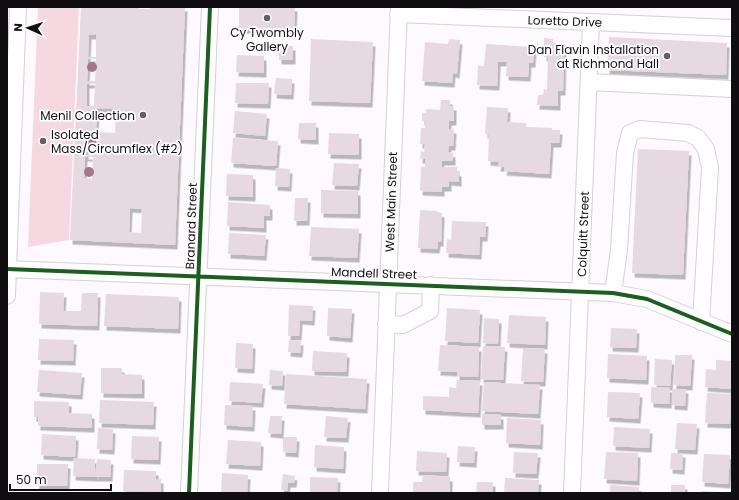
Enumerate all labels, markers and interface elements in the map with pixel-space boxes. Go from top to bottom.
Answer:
north arrow [8,8,48,48]
street label: Loretto Drive [527,11,603,31]
marker: Cy Twombly Gallery [262,13,272,23]
text: N [10,23,26,32]
place label: Cy Twombly Gallery [230,24,304,55]
place label: Dan Flavin Installation at Richmond Hall [528,41,659,72]
marker: Dan Flavin Installation at Richmond Hall [662,51,672,61]
place label: Menil Collection [40,107,135,124]
marker: Menil Collection [138,110,148,120]
place label: Isolated Mass/Circumflex (#2) [51,126,183,157]
marker: Isolated Mass/Circumflex (#2) [38,136,48,146]
street label: West Main Street [381,152,401,252]
street label: Branard Street [181,182,201,270]
street label: Colquitt Street [573,191,593,277]
street label: Mandell Street [331,263,417,283]
scale bar [10,466,111,492]
text: 50 m [16,471,47,488]

